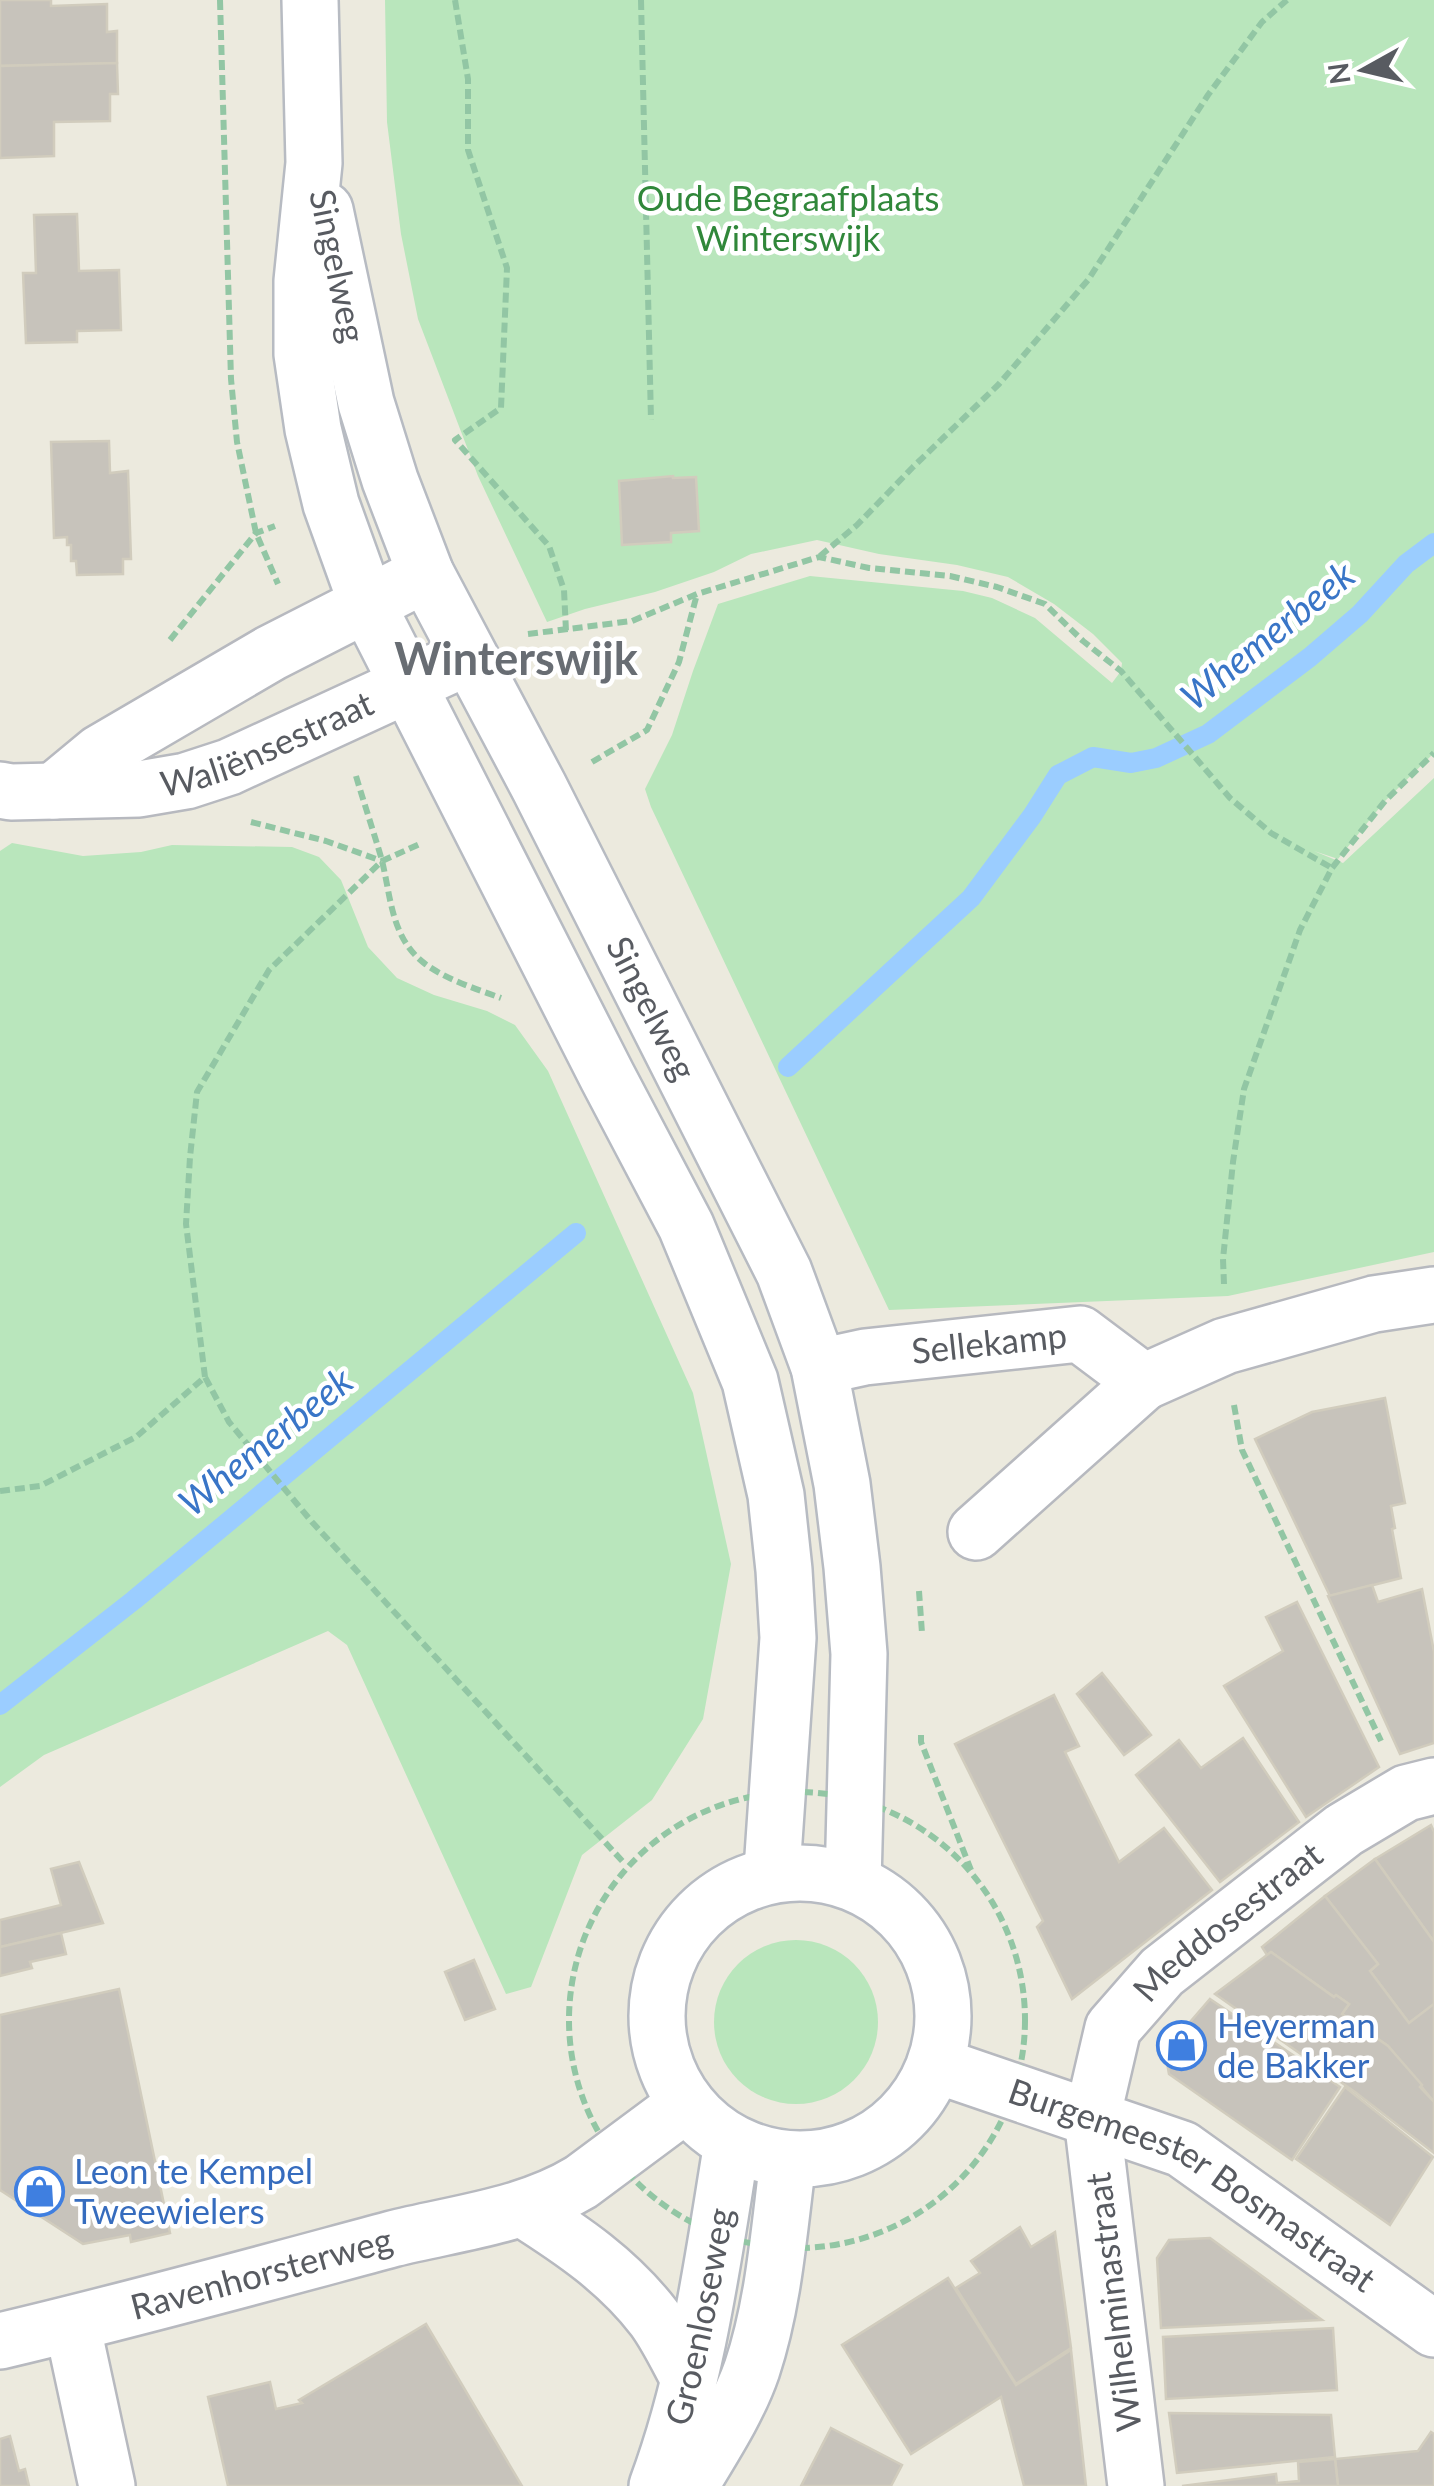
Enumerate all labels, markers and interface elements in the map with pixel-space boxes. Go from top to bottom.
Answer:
north arrow [1314,20,1414,120]
text: N [1320,61,1357,87]
park label: Oude Begraafplaats Winterswijk [637,176,939,258]
street label: Singelweg [302,185,376,346]
water label: Whemerbeek [1171,550,1364,718]
district label: Winterswijk [394,631,639,685]
street label: Waliënsestraat [157,680,380,804]
street label: Singelweg [599,929,707,1087]
street label: Sellekamp [909,1313,1069,1371]
water label: Whemerbeek [169,1356,362,1524]
street label: Meddosestraat [1123,1832,1330,2009]
place label: Heyerman de Bakker [1217,2003,1376,2085]
shop icon: Heyerman de Bakker [1156,2020,1208,2072]
street label: Burgemeester Bosmastraat [1004,2068,1385,2300]
place label: Leon te Kempel Tweewielers [74,2149,313,2231]
shop icon: Leon te Kempel Tweewielers [13,2166,65,2218]
street label: Wilhelminastraat [1075,2170,1149,2434]
street label: Groenloseweg [655,2205,740,2430]
street label: Ravenhorsterweg [126,2217,396,2327]

